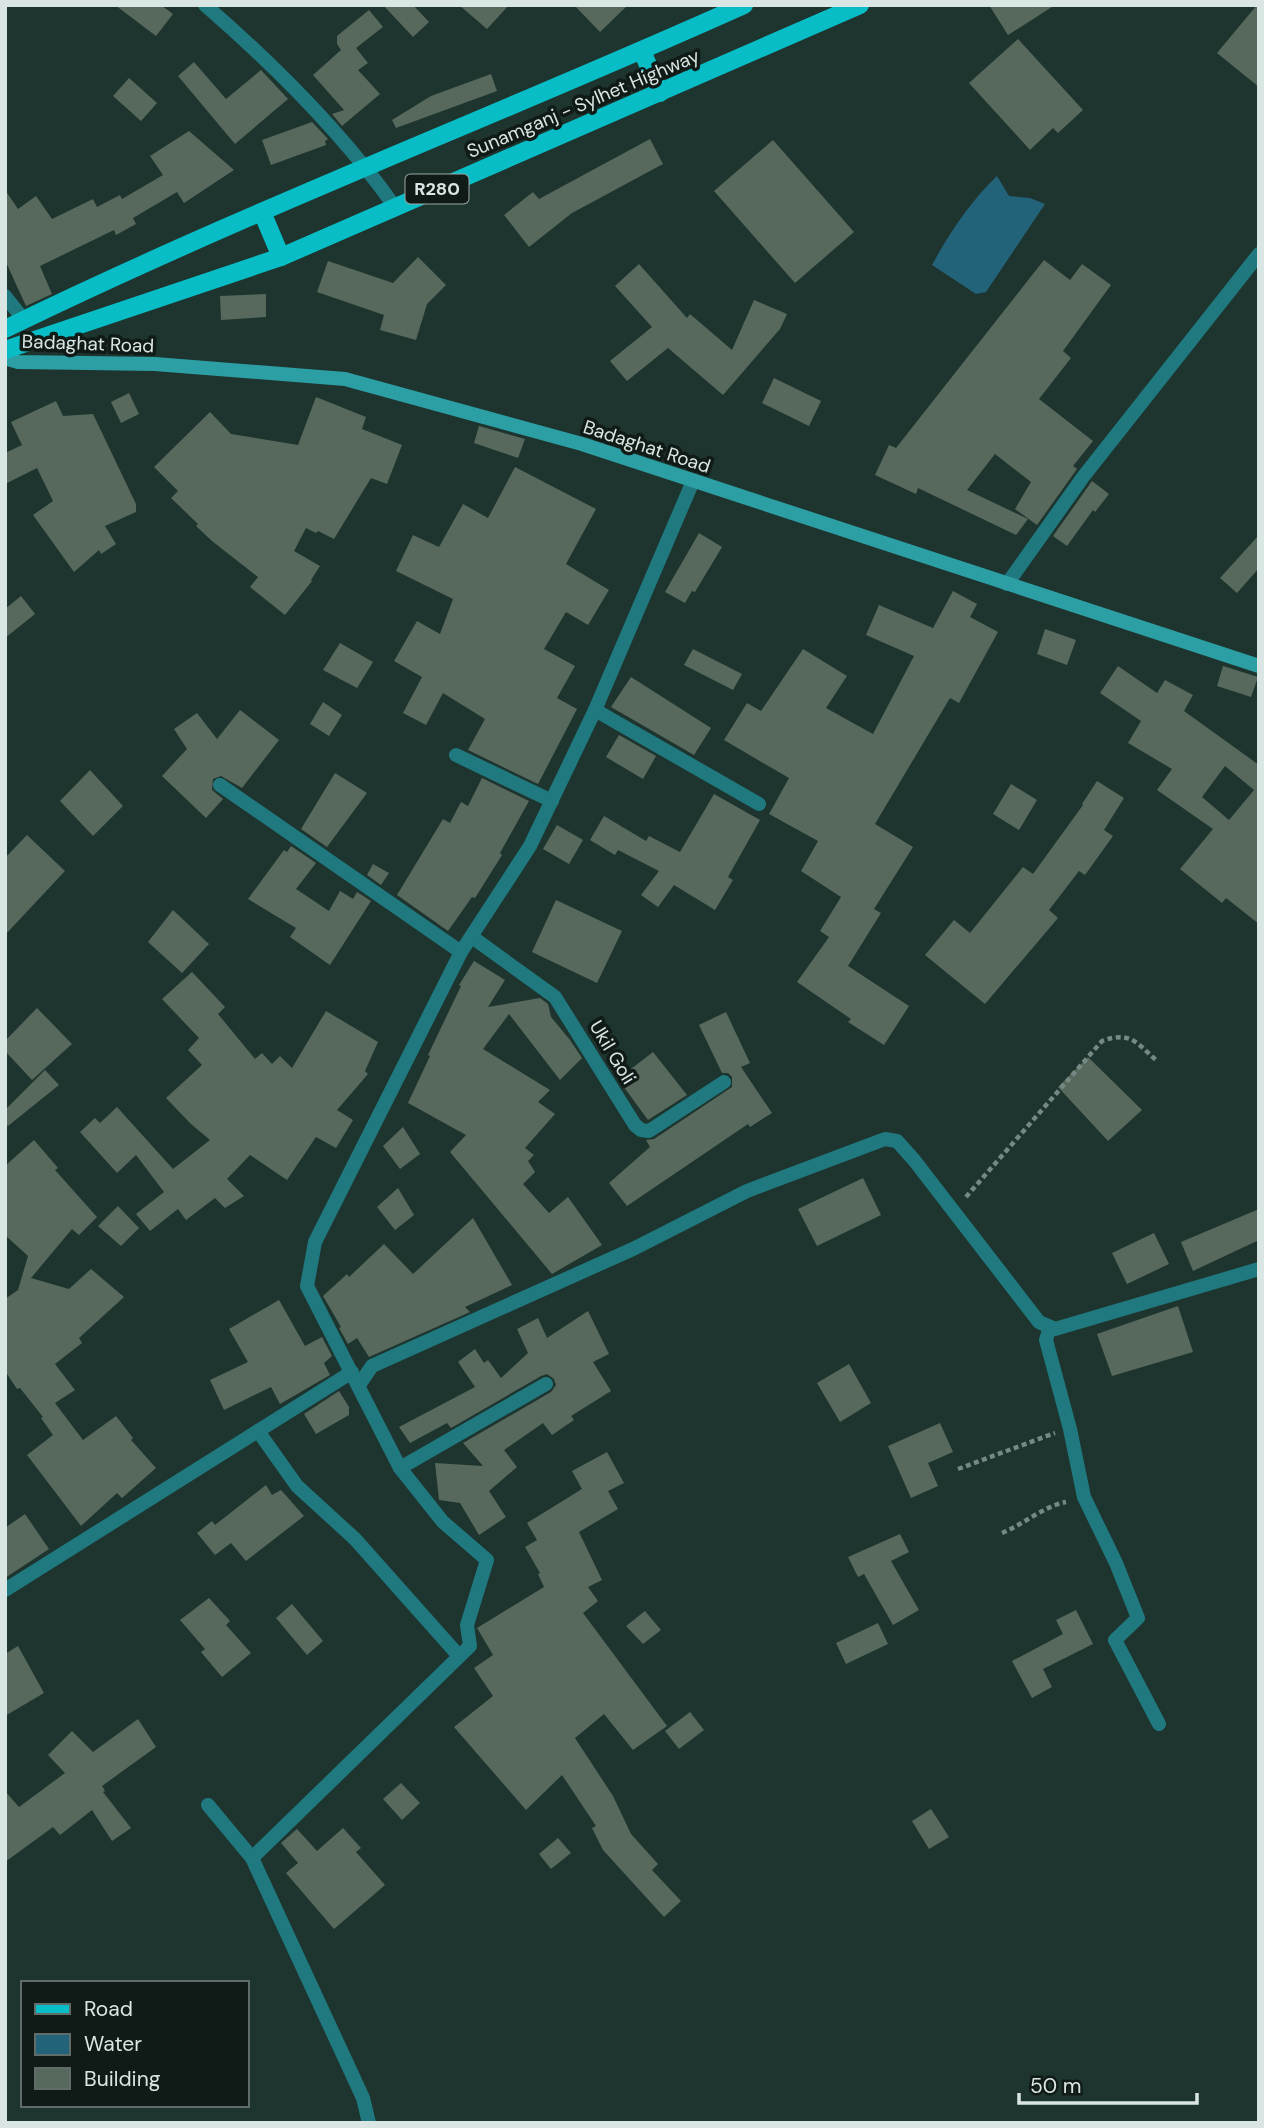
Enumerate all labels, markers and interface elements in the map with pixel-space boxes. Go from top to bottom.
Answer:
street label: Sunamganj - Sylhet Highway [463,43,704,164]
road number: R280 [406,174,468,204]
street label: Badaghat Road [21,329,155,358]
street label: Badaghat Road [580,414,714,479]
street label: Ukil Goli [584,1016,641,1089]
legend [21,1981,248,2107]
text: Road [84,1995,133,2023]
text: Water [84,2030,142,2058]
scale bar [1019,2062,1198,2106]
text: Building [84,2065,161,2093]
text: 50 m [1030,2072,1081,2100]

